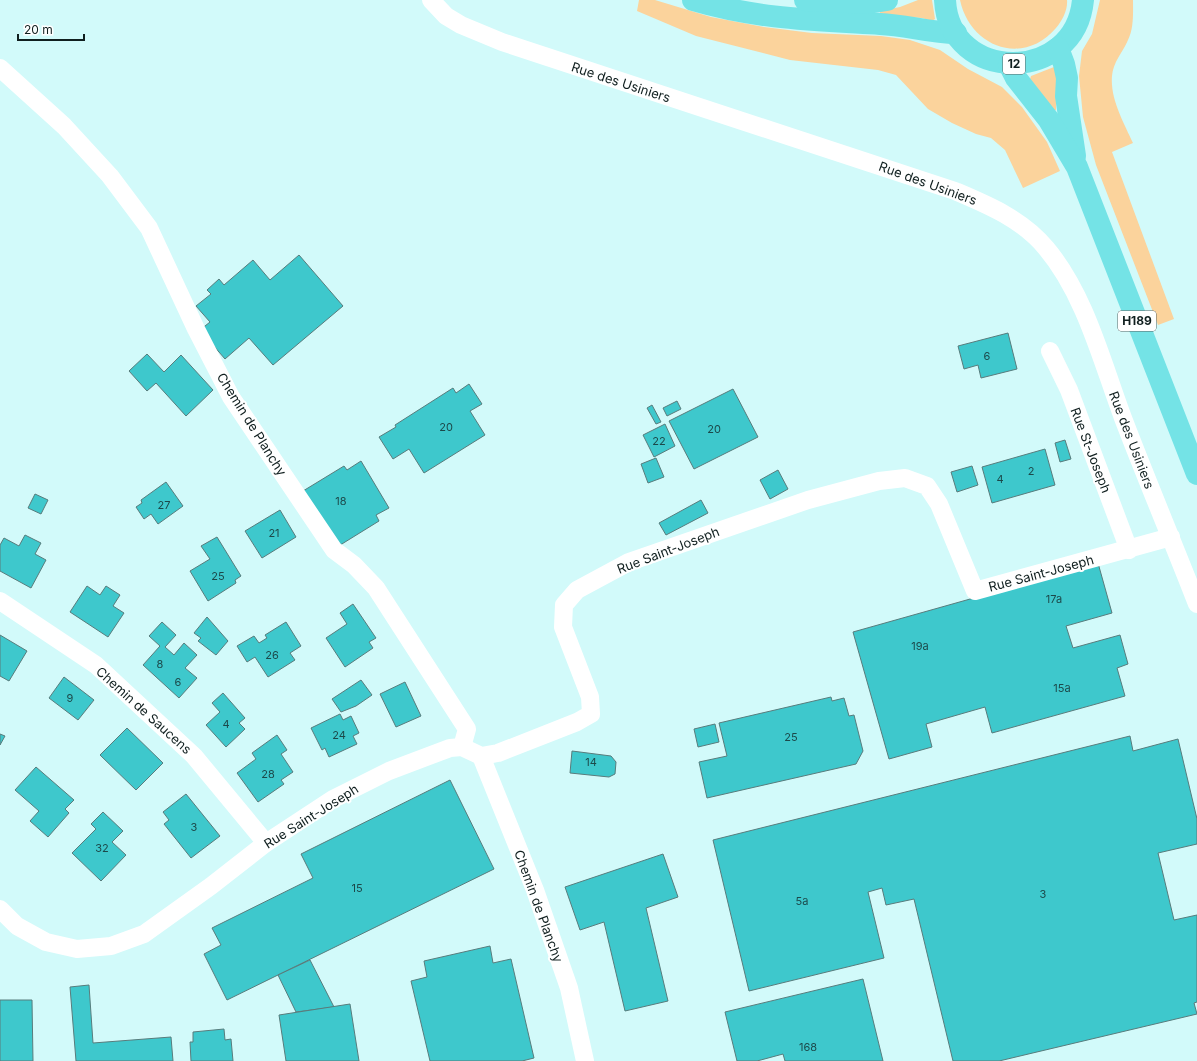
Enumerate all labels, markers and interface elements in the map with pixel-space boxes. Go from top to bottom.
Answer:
scale bar [18,16,84,42]
text: 20 m [24,22,53,37]
road number: 12 [1003,54,1025,74]
street label: Rue des Usiniers [569,58,673,106]
street label: Rue des Usiniers [877,158,979,208]
road number: H189 [1118,311,1156,331]
house number: 6 [984,349,991,363]
street label: Chemin de Planchy [214,370,290,478]
street label: Rue des Usiniers [1106,389,1158,491]
street label: Rue St-Joseph [1067,405,1115,495]
house number: 20 [439,420,453,434]
house number: 20 [707,422,721,436]
house number: 22 [652,434,666,448]
house number: 2 [1028,464,1034,478]
house number: 4 [996,472,1004,486]
house number: 18 [335,494,347,508]
house number: 27 [158,498,170,512]
street label: Rue Saint-Joseph [615,523,721,577]
house number: 21 [268,526,280,540]
street label: Rue Saint-Joseph [987,551,1095,595]
house number: 25 [211,569,225,583]
house number: 17a [1046,592,1062,606]
house number: 19a [911,639,929,653]
house number: 26 [265,648,279,662]
house number: 8 [157,657,164,671]
street label: Chemin de Saucens [93,663,195,757]
house number: 6 [175,675,182,689]
house number: 15a [1053,681,1071,695]
house number: 9 [67,691,74,705]
house number: 4 [222,717,230,731]
house number: 24 [332,728,346,742]
house number: 25 [784,730,798,744]
house number: 14 [585,755,597,769]
house number: 28 [261,767,275,781]
street label: Rue Saint-Joseph [261,780,361,852]
house number: 3 [191,820,198,834]
house number: 32 [95,841,109,855]
street label: Chemin de Planchy [511,848,567,964]
house number: 15 [351,881,363,895]
house number: 3 [1040,887,1047,901]
house number: 5a [796,894,808,908]
house number: 168 [799,1040,817,1054]

